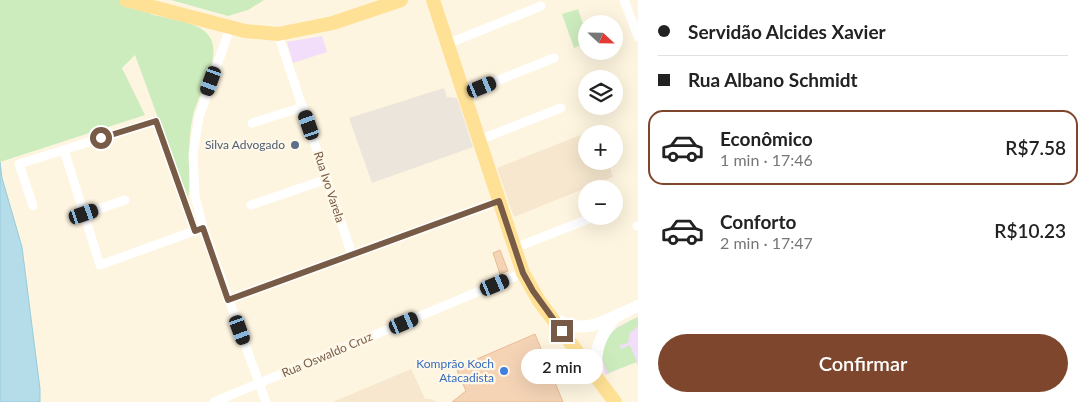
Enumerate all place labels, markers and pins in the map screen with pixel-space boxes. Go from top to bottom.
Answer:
place label: Silva Advogado [205,137,285,152]
marker: Silva Advogado [289,139,301,151]
place label: Komprão Koch Atacadista [416,356,494,385]
marker: Komprão Koch Atacadista [498,365,510,377]

